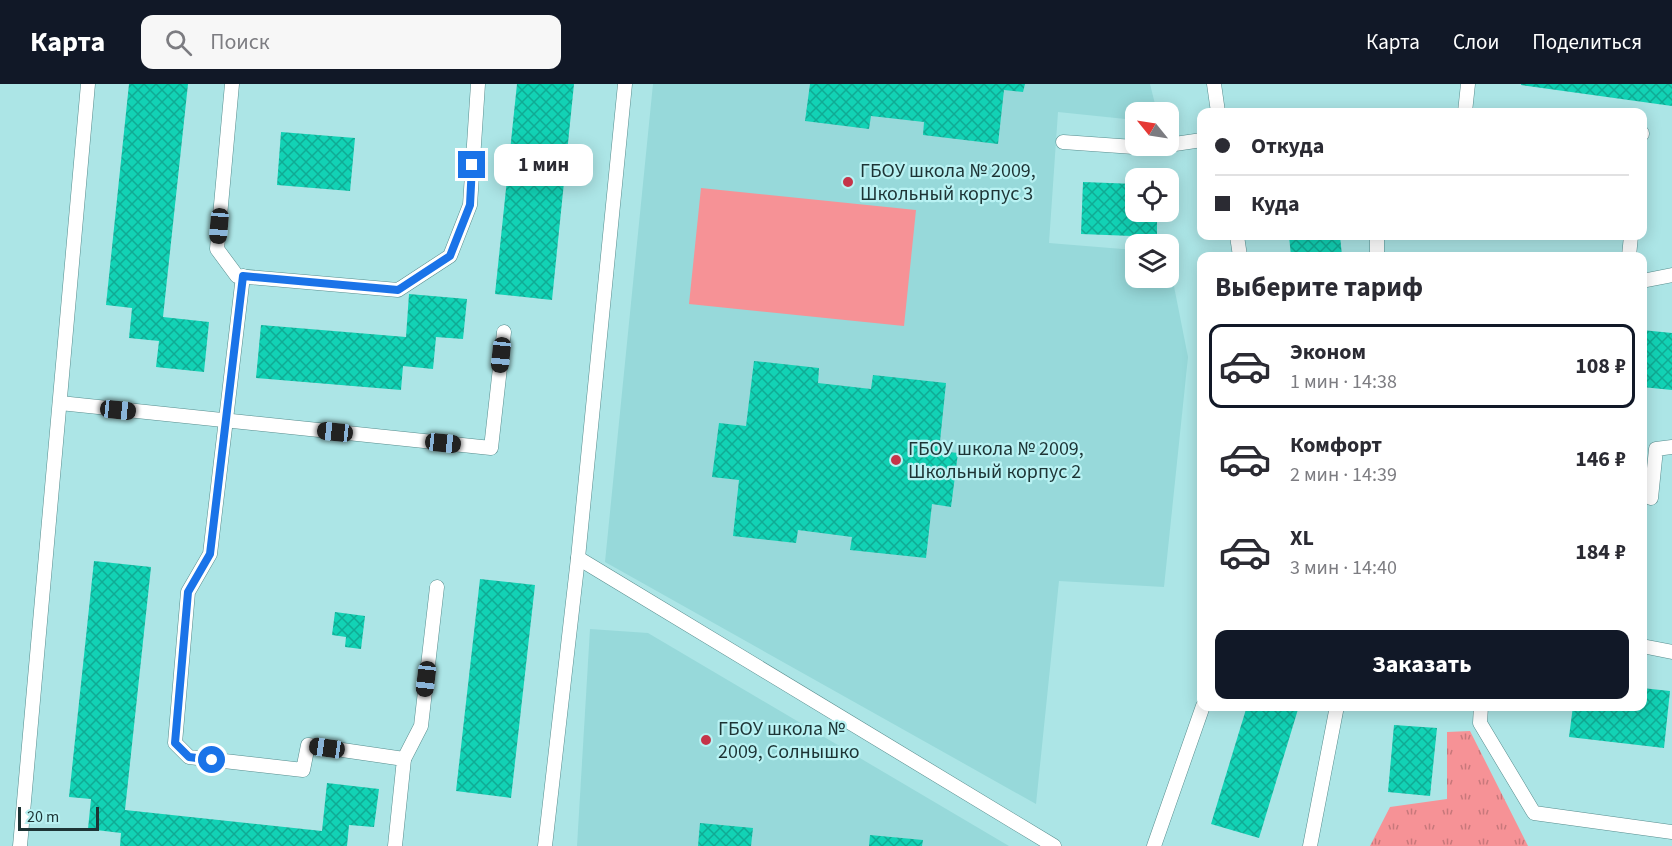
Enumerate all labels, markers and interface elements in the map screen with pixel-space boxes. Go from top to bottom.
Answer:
search box [141,15,561,69]
text: Карта [30,22,105,62]
icon: search [162,26,195,59]
text: Поиск [210,26,270,58]
text: Карта [1366,27,1420,57]
text: Слои [1453,27,1499,57]
text: Поделиться [1532,27,1642,57]
north arrow [1125,102,1179,156]
map controls [1125,102,1179,288]
text: Откуда [1251,130,1324,162]
callout: 1 мин [493,144,592,186]
route end [458,151,485,178]
text: 1 мин [518,151,569,179]
place label: ГБОУ школа № 2009, Школьный корпус 3 [860,157,1036,208]
button: locate [1125,168,1179,222]
marker: ГБОУ школа № 2009, Школьный корпус 3 [841,175,855,189]
text: Куда [1251,188,1300,220]
car [208,207,230,245]
button: layers [1125,234,1179,288]
text: Выберите тариф [1215,268,1423,307]
car [490,336,512,374]
text: Эконом [1290,336,1366,368]
icon: car [1218,339,1272,393]
text: 108 ₽ [1575,350,1626,382]
text: 1 мин · 14:38 [1290,368,1397,396]
car [99,399,137,421]
car [316,421,354,443]
text: Комфорт [1290,429,1382,461]
car [424,432,462,454]
icon: car [1218,432,1272,486]
place label: ГБОУ школа № 2009, Школьный корпус 2 [908,435,1084,486]
text: 146 ₽ [1575,443,1626,475]
marker: ГБОУ школа № 2009, Школьный корпус 2 [889,453,903,467]
text: 2 мин · 14:39 [1290,461,1397,489]
text: XL [1290,522,1314,554]
icon: car [1218,525,1272,579]
text: 184 ₽ [1575,536,1626,568]
text: 3 мин · 14:40 [1290,554,1397,582]
button: Заказать [1215,630,1629,699]
car [415,660,437,698]
place label: ГБОУ школа № 2009, Солнышко [718,715,860,766]
marker: ГБОУ школа № 2009, Солнышко [699,733,713,747]
car [308,737,346,759]
route start [198,746,225,773]
scale bar [18,804,99,832]
text: 20 m [27,806,59,828]

